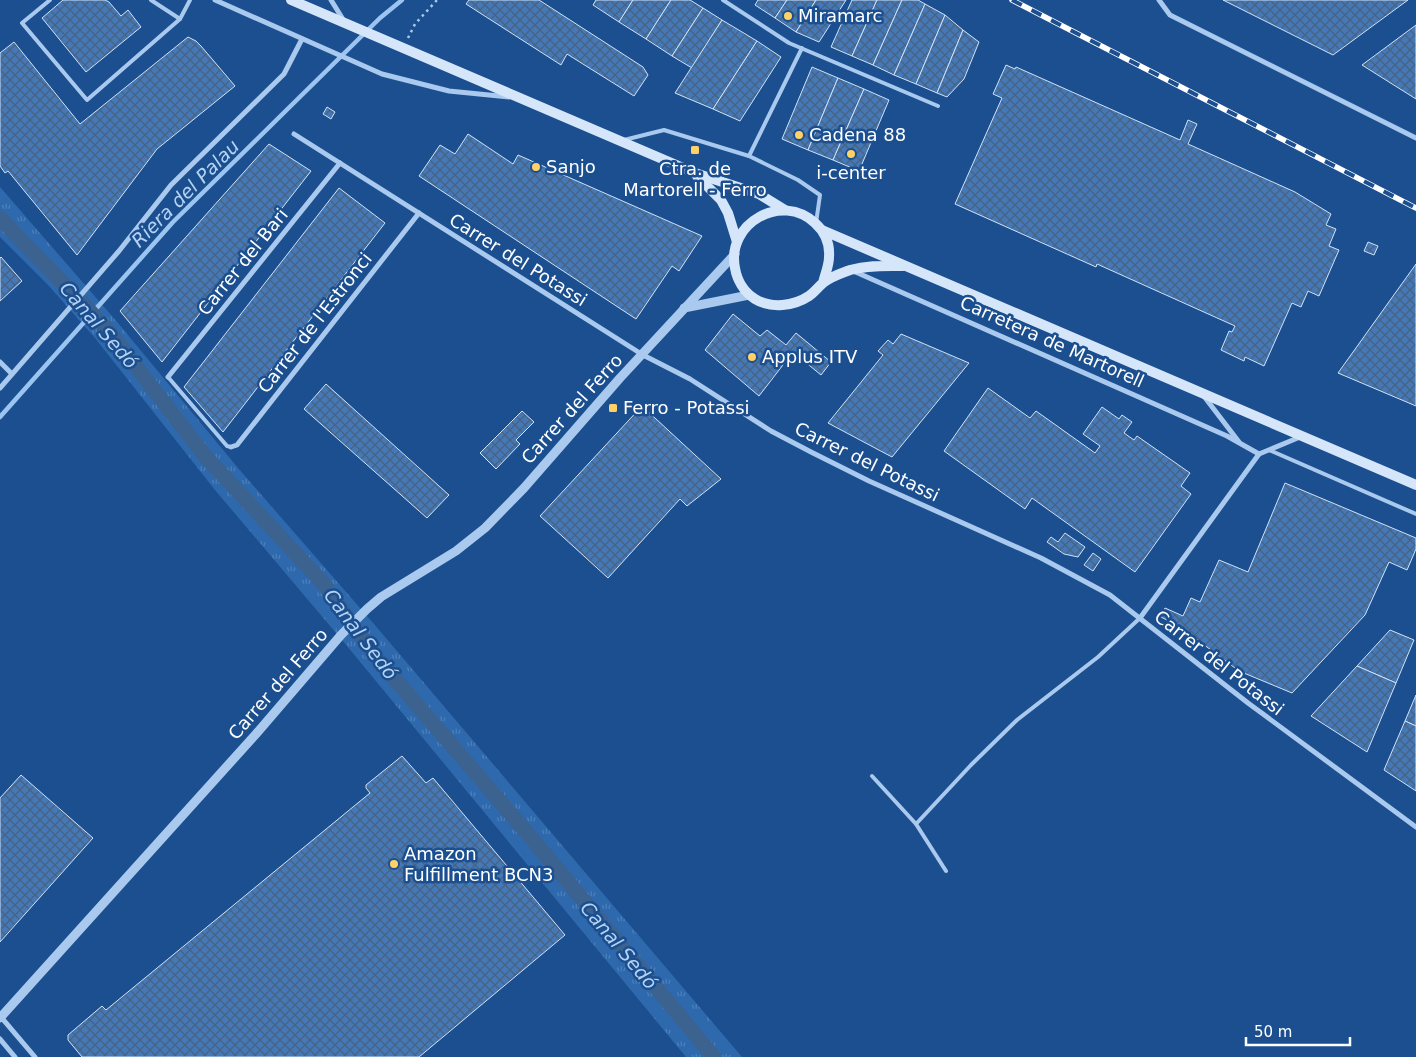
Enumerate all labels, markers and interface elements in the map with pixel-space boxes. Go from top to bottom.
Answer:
place label: Miramarc [798,5,882,26]
marker: Miramarc [782,10,794,22]
place label: Cadena 88 [809,124,906,145]
marker: Cadena 88 [793,129,805,141]
water label: Riera del Palau [127,135,243,251]
marker: Ctra. de Martorell - Ferro [689,144,701,156]
marker: i-center [845,148,857,160]
place label: Sanjo [546,156,596,177]
place label: Ctra. de Martorell - Ferro [623,158,767,200]
marker: Sanjo [530,161,542,173]
place label: i-center [816,162,886,183]
street label: Carrer del Bari [193,204,292,319]
street label: Carrer del Potassi [446,209,591,310]
street label: Carrer de l'Estronci [253,248,376,397]
water label: Canal Sedó [55,277,143,373]
street label: Carretera de Martorell [957,291,1148,392]
place label: Applus ITV [762,346,858,367]
street label: Carrer del Ferro [517,349,626,468]
marker: Applus ITV [746,351,758,363]
place label: Ferro - Potassi [623,397,750,418]
marker: Ferro - Potassi [607,402,619,414]
street label: Carrer del Potassi [792,417,943,506]
water label: Canal Sedó [320,585,402,683]
street label: Carrer del Potassi [1151,606,1288,720]
street label: Carrer del Ferro [224,624,332,744]
place label: Amazon Fulfillment BCN3 [404,843,553,885]
marker: Amazon Fulfillment BCN3 [388,858,400,870]
water label: Canal Sedó [576,897,662,993]
scale bar [1246,1014,1350,1046]
text: 50 m [1254,1023,1292,1041]

